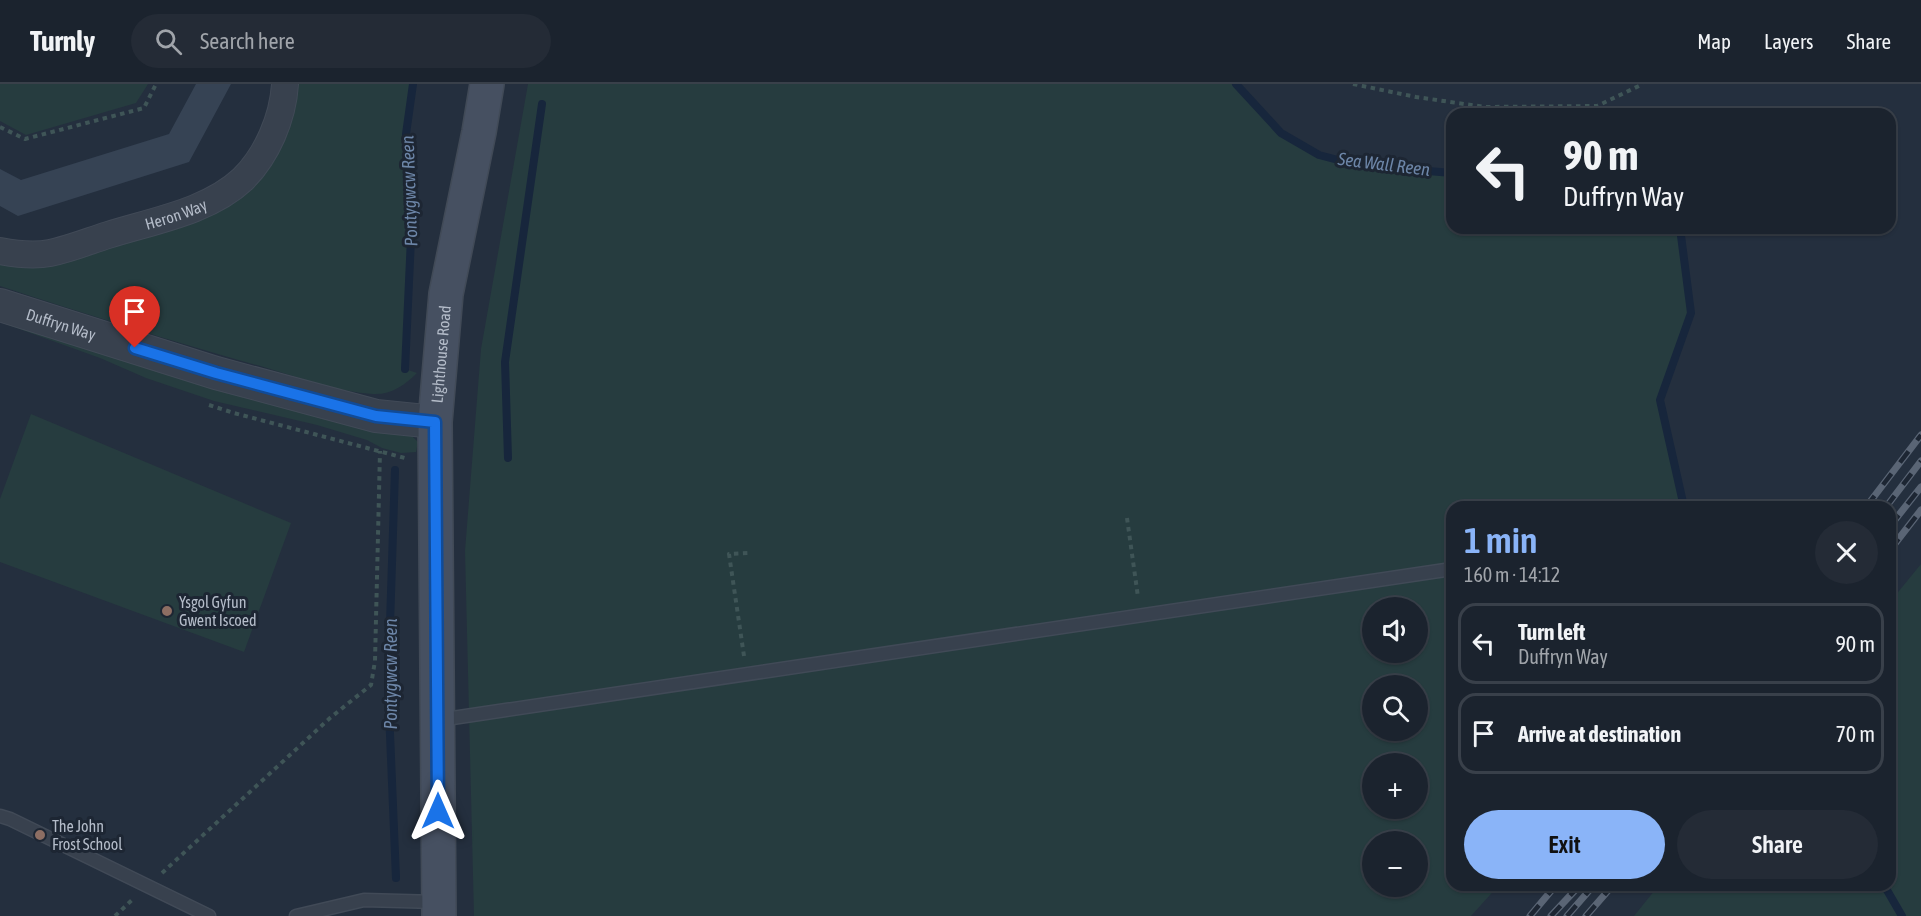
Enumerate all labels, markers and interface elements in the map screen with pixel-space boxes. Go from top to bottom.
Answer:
search box [131,14,551,68]
text: Turnly [30,25,95,57]
icon: search [152,25,185,58]
text: Search here [200,28,295,54]
text: Map [1697,29,1731,53]
text: Layers [1764,29,1814,53]
text: Share [1847,29,1891,53]
text: 90 m [1563,131,1638,179]
icon: left [1464,132,1542,210]
water label: Pontygwcw Reen [397,135,421,247]
water label: Sea Wall Reen [1336,148,1432,180]
text: Duffryn Way [1563,181,1684,212]
street label: Heron Way [143,195,210,233]
pin [109,286,160,348]
icon: arrive [118,295,151,328]
street label: Duffryn Way [24,305,98,345]
street label: Lighthouse Road [428,305,454,404]
text: 1 min [1464,519,1538,561]
button: close [1815,521,1878,584]
text: 160 m · 14:12 [1464,563,1560,586]
place label: Ysgol Gyfun Gwent Iscoed [179,593,257,629]
map controls [1362,597,1428,897]
button: sound [1362,597,1428,663]
marker: Ysgol Gyfun Gwent Iscoed [160,604,174,618]
water label: Pontygwcw Reen [380,618,401,729]
text: Turn left [1518,619,1585,645]
icon: left [1467,627,1500,660]
text: 90 m [1835,631,1875,657]
text: Duffryn Way [1518,645,1608,668]
button: search [1362,675,1428,741]
icon: arrive [1467,717,1500,750]
text: Arrive at destination [1518,721,1681,747]
text: 70 m [1835,721,1875,747]
button: + [1362,753,1428,819]
position arrow [406,779,470,843]
button: Exit [1464,810,1665,879]
button: Share [1677,810,1878,879]
place label: The John Frost School [52,817,123,853]
marker: The John Frost School [33,828,47,842]
button: − [1362,831,1428,897]

